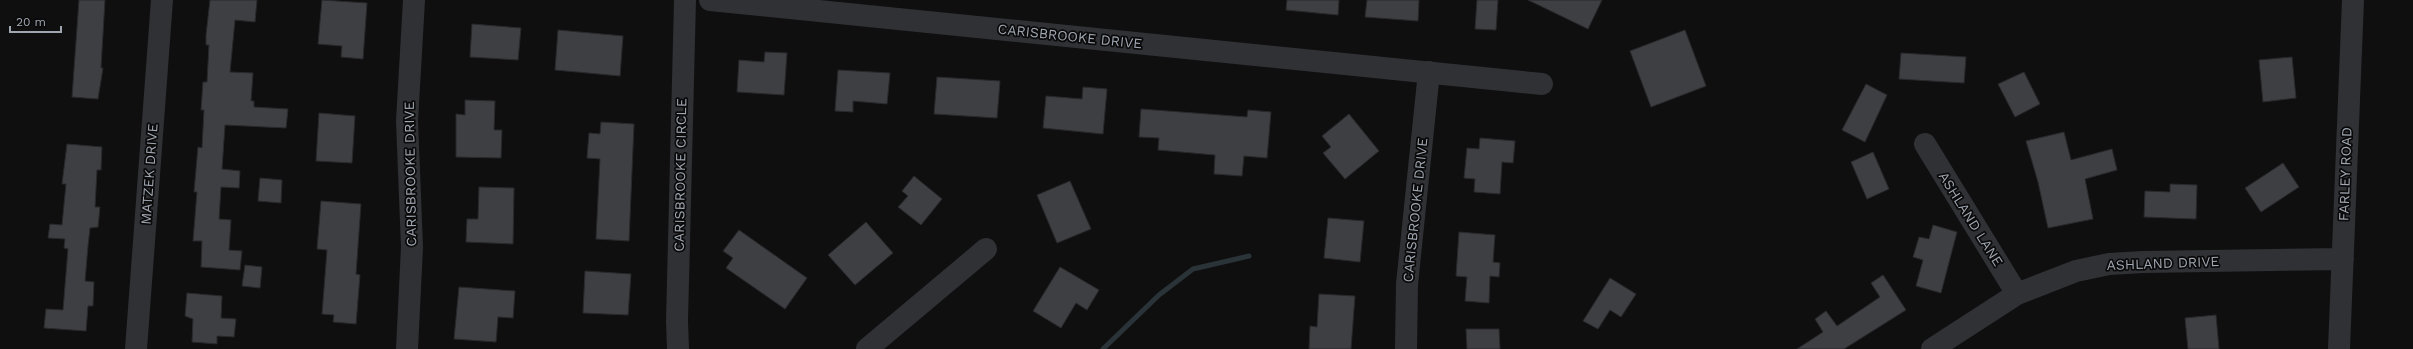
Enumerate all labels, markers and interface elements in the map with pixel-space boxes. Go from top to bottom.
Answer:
scale bar [10,8,61,34]
text: 20 m [16,15,46,29]
street label: CARISBROOKE DRIVE [997,20,1143,52]
street label: CARISBROOKE CIRCLE [671,98,689,252]
street label: CARISBROOKE DRIVE [401,101,419,247]
street label: MATZEK DRIVE [137,123,161,225]
street label: FARLEY ROAD [2335,127,2355,221]
street label: CARISBROOKE DRIVE [1399,137,1431,283]
street label: ASHLAND LANE [1936,169,2006,269]
street label: ASHLAND DRIVE [2106,253,2220,273]

